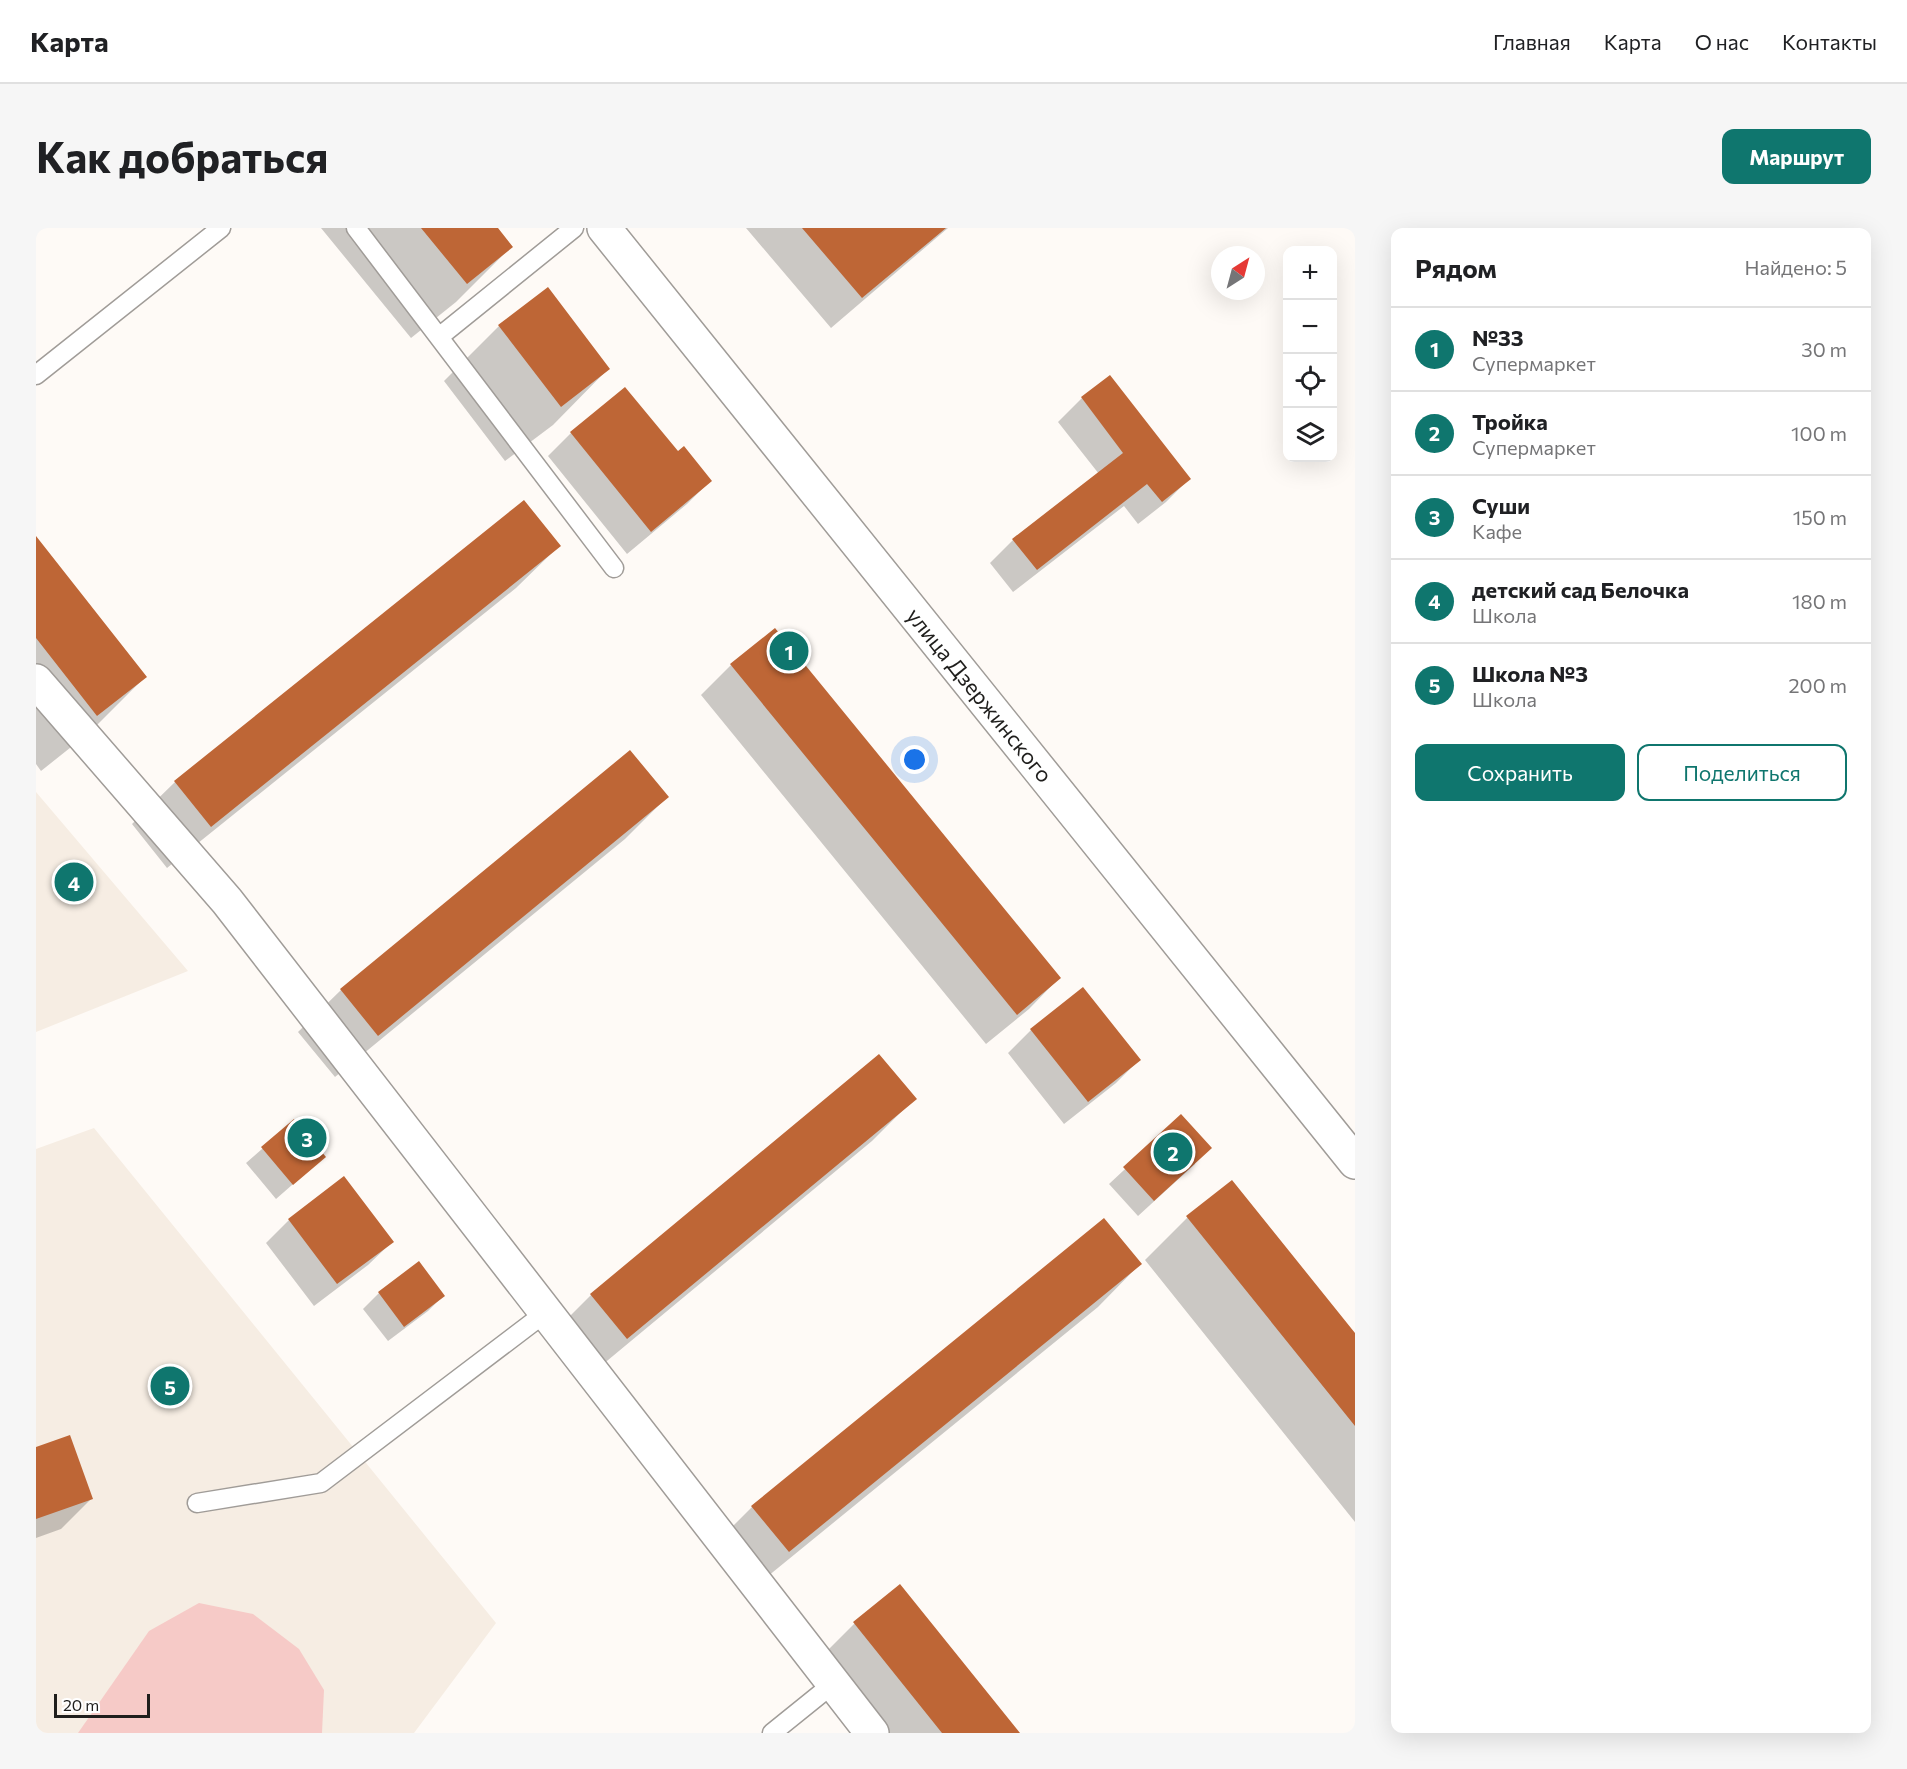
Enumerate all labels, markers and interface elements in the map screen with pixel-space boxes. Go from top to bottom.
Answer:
text: Карта [30,24,109,58]
text: Главная [1493,29,1571,54]
text: Карта [1604,29,1662,54]
text: О нас [1695,29,1749,54]
text: Контакты [1782,29,1877,54]
button: Маршрут [1722,129,1871,184]
text: Как добраться [36,130,328,182]
north arrow [1211,246,1265,300]
map controls [1283,246,1337,462]
button: + [1283,246,1337,300]
text: Рядом [1415,252,1497,283]
text: Найдено: 5 [1745,255,1847,279]
button: − [1283,300,1337,354]
text: №33 [1472,324,1524,351]
text: 1 [1430,337,1439,361]
text: 30 m [1801,337,1847,361]
text: Супермаркет [1472,351,1596,375]
button: locate [1283,354,1337,408]
button: layers [1283,408,1337,462]
text: Тройка [1472,408,1548,435]
text: 2 [1429,421,1440,445]
text: 100 m [1791,421,1847,445]
text: Супермаркет [1472,435,1596,459]
text: Суши [1472,492,1530,519]
text: 3 [1429,505,1440,529]
text: 150 m [1793,505,1847,529]
text: Кафе [1472,519,1522,543]
text: детский сад Белочка [1472,576,1689,603]
text: 4 [1428,589,1441,613]
text: 180 m [1792,589,1847,613]
street label: улица Дзержинского [901,602,1059,788]
text: Школа [1472,603,1537,627]
pin: 1 [770,628,808,674]
text: Школа №3 [1472,660,1588,687]
text: 5 [1429,673,1440,697]
text: 200 m [1789,673,1847,697]
text: Школа [1472,687,1537,711]
button: Сохранить [1415,744,1625,801]
button: Поделиться [1637,744,1847,801]
your location [900,745,929,774]
pin: 4 [54,860,93,904]
pin: 3 [288,1116,326,1160]
pin: 2 [1154,1130,1192,1174]
pin: 5 [150,1364,190,1408]
scale bar [54,1691,150,1718]
text: 20 m [63,1695,99,1714]

